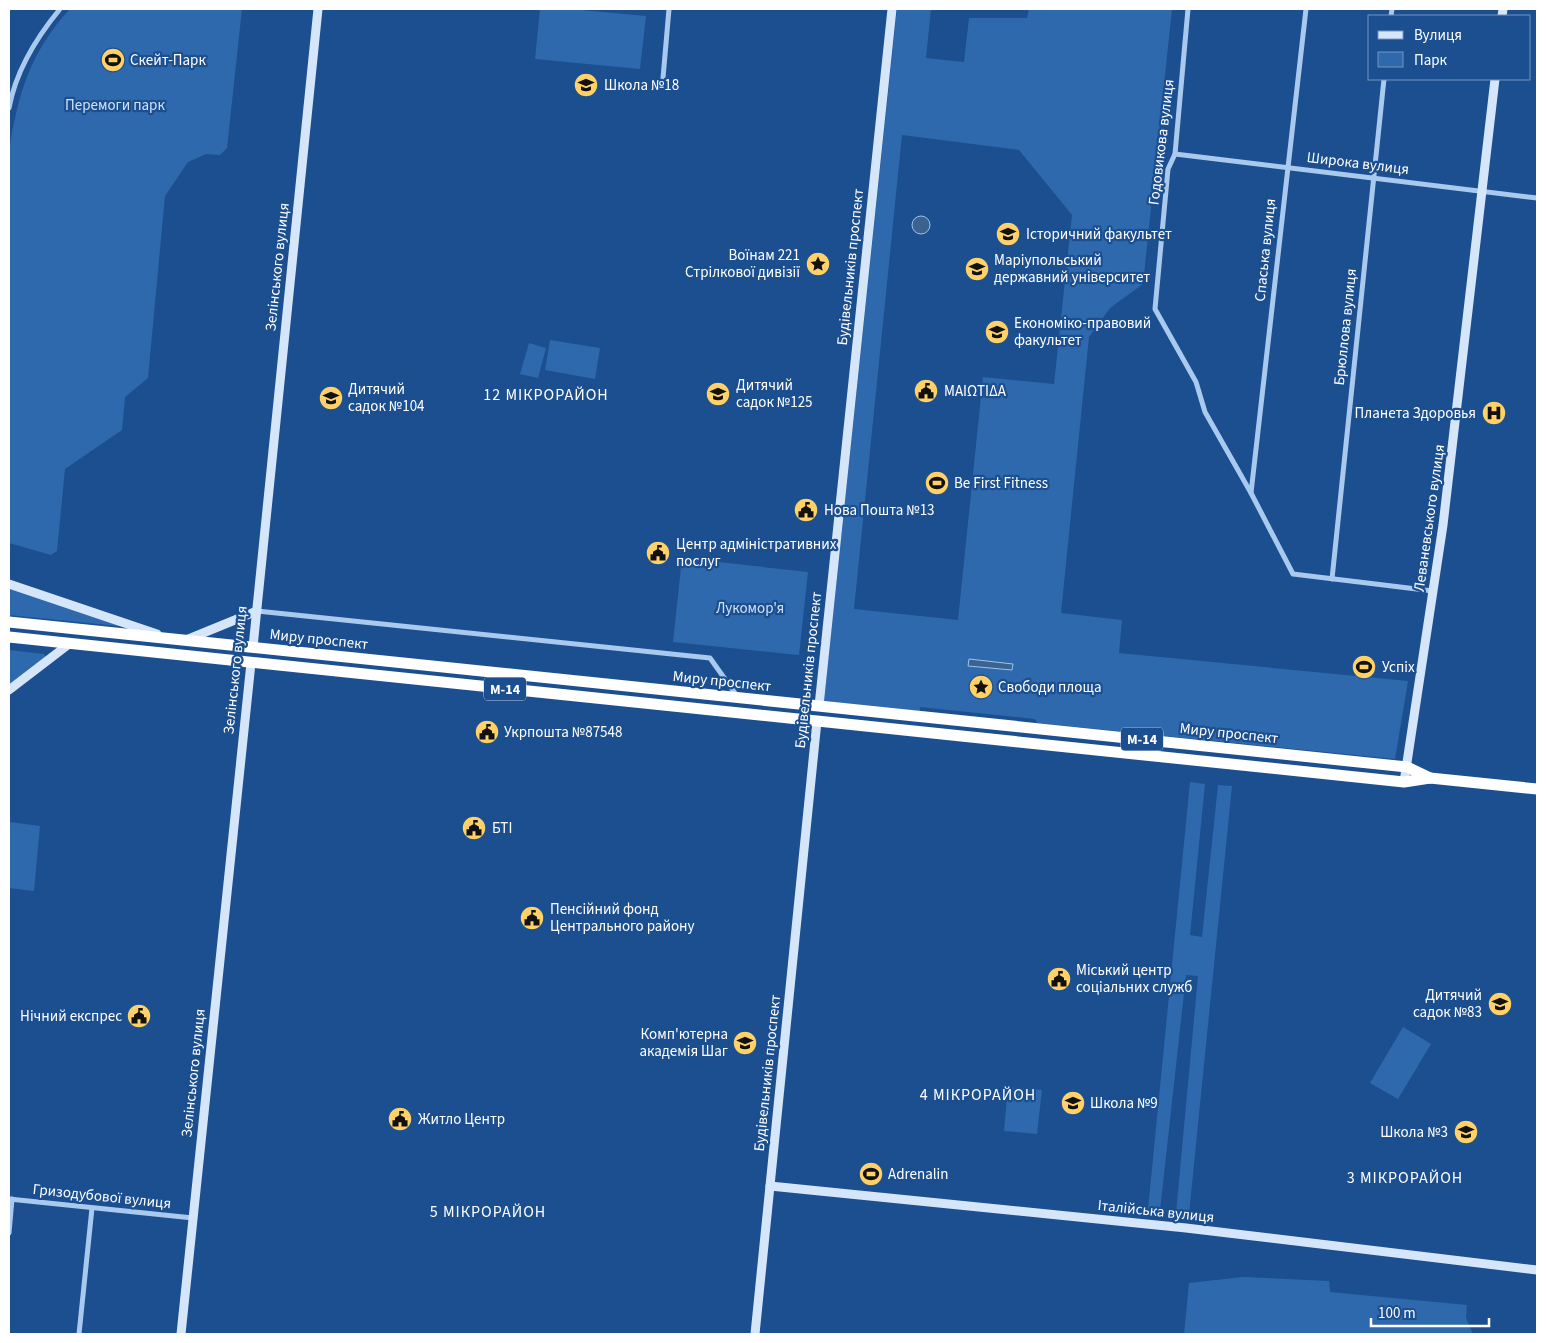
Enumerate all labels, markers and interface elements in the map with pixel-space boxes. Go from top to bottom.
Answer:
legend [1368,15,1531,80]
text: Вулиця [1414,25,1462,46]
sports icon: Скейт-Парк [100,47,126,73]
place label: Скейт-Парк [130,50,206,71]
text: Парк [1414,50,1448,71]
school or university icon: Школа №18 [573,72,599,98]
place label: Школа №18 [604,75,679,96]
street label: Годовикова вулиця [1143,78,1180,206]
park label: Перемоги парк [65,95,165,116]
street label: Широка вулиця [1306,147,1410,180]
street label: Будівельників проспект [832,188,869,346]
street label: Спаська вулиця [1250,198,1281,303]
street label: Зелінського вулиця [260,202,295,332]
school or university icon: Історичний факультет [995,221,1021,247]
place label: Історичний факультет [1026,224,1172,245]
place label: Воїнам 221 Стрілкової дивізії [685,245,800,283]
place label: Маріупольський державний університет [994,250,1150,288]
place icon: Воїнам 221 Стрілкової дивізії [805,251,831,277]
school or university icon: Маріупольський державний університет [964,256,990,282]
street label: Брюллова вулиця [1329,268,1362,387]
place label: Економіко-правовий факультет [1014,313,1151,351]
school or university icon: Економіко-правовий факультет [984,319,1010,345]
place label: Дитячий садок №125 [736,375,813,413]
public building icon: ΜΑΙΩΤΙΔΑ [913,378,939,404]
place label: Дитячий садок №104 [348,379,425,417]
school or university icon: Дитячий садок №125 [705,381,731,407]
place label: ΜΑΙΩΤΙΔΑ [944,381,1007,402]
district label: 12 МІКРОРАЙОН [483,384,609,406]
school or university icon: Дитячий садок №104 [318,385,344,411]
hospital icon: Планета Здоровья [1481,400,1507,426]
place label: Планета Здоровья [1355,403,1476,424]
street label: Леваневського вулиця [1409,443,1450,593]
sports icon: Be First Fitness [924,470,950,496]
place label: Be First Fitness [954,473,1048,494]
public building icon: Нова Пошта №13 [793,497,819,523]
place label: Нова Пошта №13 [824,500,935,521]
place label: Центр адміністративних послуг [676,534,837,572]
public building icon: Центр адміністративних послуг [645,540,671,566]
street label: Будівельників проспект [790,591,827,749]
park label: Лукомор'я [716,598,784,619]
street label: Зелінського вулиця [218,605,253,735]
street label: Миру проспект [269,624,369,655]
sports icon: Успіх [1351,654,1377,680]
place label: Успіх [1382,657,1415,678]
street label: Миру проспект [672,666,772,697]
place icon: Свободи площа [968,674,994,700]
place label: Свободи площа [998,677,1102,698]
road number: М-14 [484,678,526,701]
street label: Миру проспект [1179,718,1279,749]
public building icon: Укрпошта №87548 [474,719,500,745]
place label: Укрпошта №87548 [504,722,622,743]
road number: М-14 [1121,728,1163,751]
public building icon: БТІ [461,815,487,841]
place label: БТІ [492,818,512,839]
place label: Пенсійний фонд Центрального району [550,899,694,937]
public building icon: Пенсійний фонд Центрального району [519,905,545,931]
place label: Міський центр соціальних служб [1076,960,1192,998]
public building icon: Міський центр соціальних служб [1046,966,1072,992]
place label: Дитячий садок №83 [1413,985,1482,1023]
school or university icon: Дитячий садок №83 [1487,991,1513,1017]
street label: Будівельників проспект [749,994,786,1152]
public building icon: Нічний експрес [126,1003,152,1029]
place label: Нічний експрес [20,1006,122,1027]
street label: Зелінського вулиця [176,1008,211,1138]
place label: Комп'ютерна академія Шаг [639,1024,728,1062]
school or university icon: Комп'ютерна академія Шаг [732,1030,758,1056]
district label: 4 МІКРОРАЙОН [920,1084,1036,1106]
school or university icon: Школа №9 [1060,1090,1086,1116]
place label: Школа №9 [1090,1093,1158,1114]
public building icon: Житло Центр [387,1106,413,1132]
place label: Житло Центр [418,1109,505,1130]
school or university icon: Школа №3 [1453,1119,1479,1145]
place label: Школа №3 [1380,1122,1448,1143]
sports icon: Adrenalin [858,1161,884,1187]
place label: Adrenalin [888,1164,948,1185]
district label: 3 МІКРОРАЙОН [1347,1167,1463,1189]
street label: Гризодубової вулиця [32,1179,172,1214]
street label: Італійська вулиця [1097,1195,1215,1228]
district label: 5 МІКРОРАЙОН [430,1201,546,1223]
scale bar [1371,1296,1488,1328]
text: 100 m [1378,1303,1416,1324]

